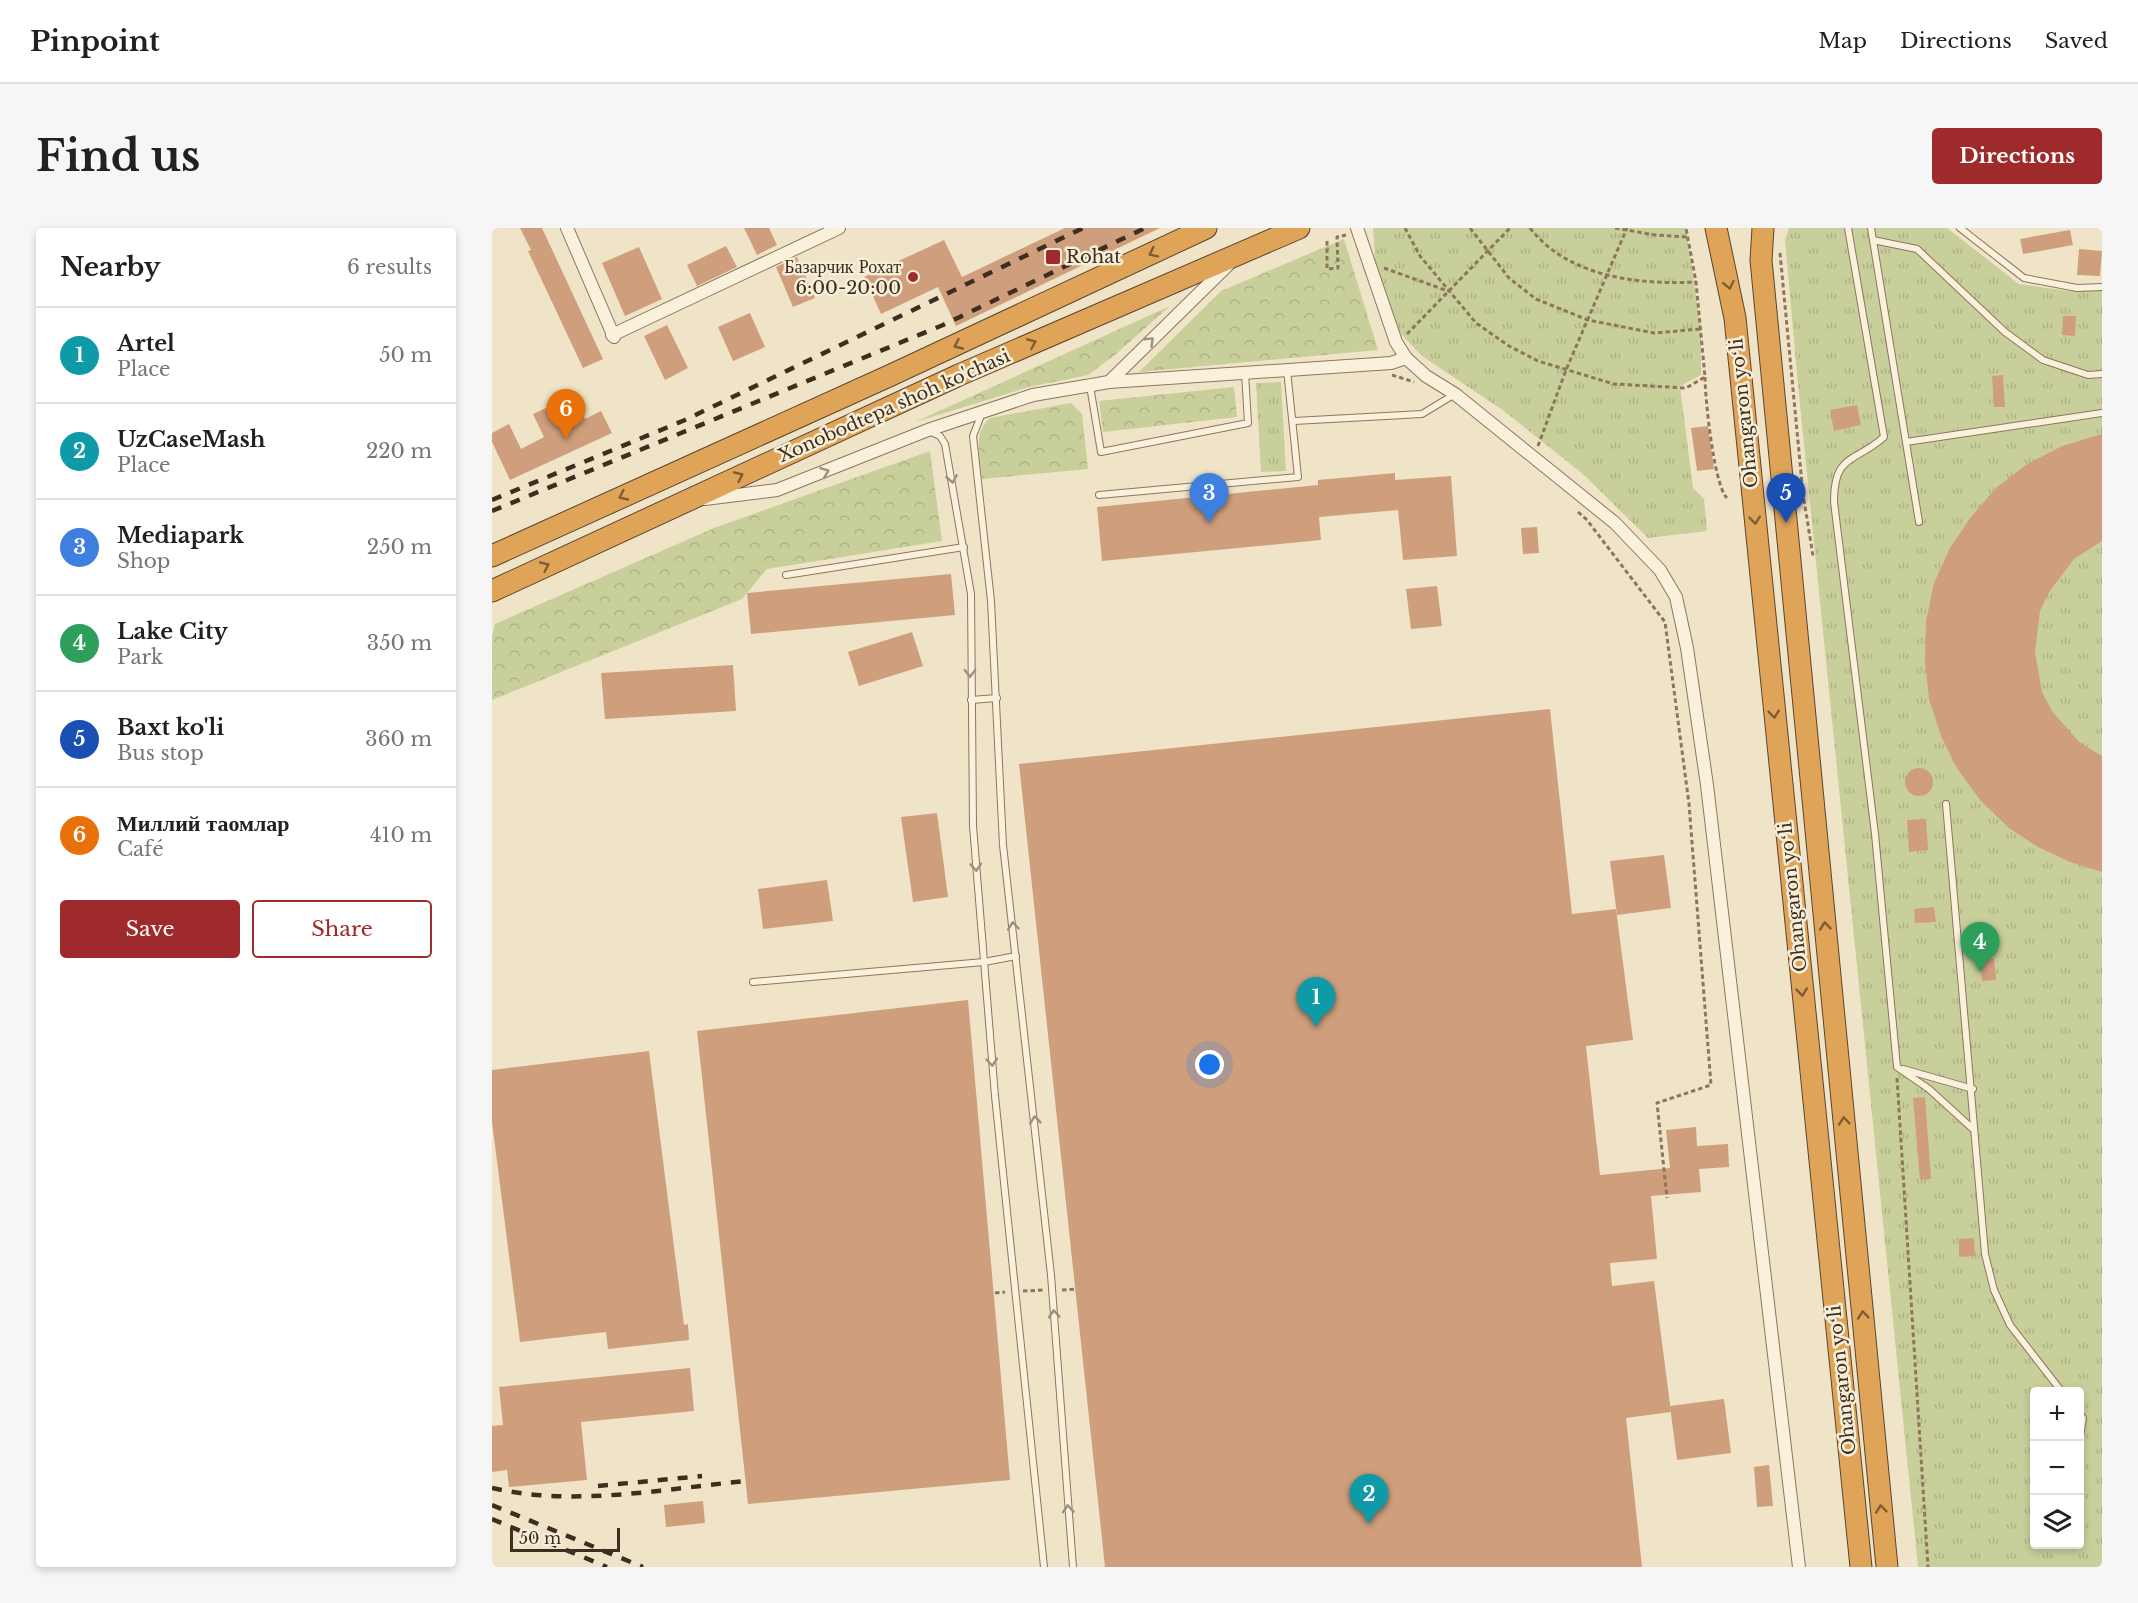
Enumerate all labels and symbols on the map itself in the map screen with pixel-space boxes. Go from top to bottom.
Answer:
place label: Rohat [1066,246,1121,268]
one-way arrow [1149,246,1160,258]
marker: Rohat [1044,248,1062,266]
place label: Базарчик Рохат 6:00-20:00 [784,256,901,299]
marker: Базарчик Рохат 6:00-20:00 [906,270,920,284]
one-way arrow [1722,279,1735,289]
one-way arrow [953,337,964,349]
one-way arrow [1143,337,1154,348]
street label: Ohangaron yoʻli [1725,337,1763,489]
one-way arrow [1025,338,1036,350]
street label: Xonobodtepa shoh ko'chasi [775,345,1013,467]
pin: 6 [546,390,586,439]
one-way arrow [819,467,830,479]
one-way arrow [733,471,744,483]
one-way arrow [945,474,958,484]
pin: 3 [1190,474,1228,523]
pin: 5 [1766,474,1806,523]
one-way arrow [619,488,630,500]
one-way arrow [1748,516,1761,525]
one-way arrow [539,561,550,573]
one-way arrow [964,668,976,677]
one-way arrow [1767,710,1780,719]
street label: Ohangaron yoʻli [1774,821,1812,973]
one-way arrow [970,863,983,872]
one-way arrow [1007,922,1020,931]
one-way arrow [1819,922,1832,931]
pin: 4 [1960,922,2000,972]
pin: 1 [1296,978,1336,1027]
one-way arrow [1795,987,1808,997]
your location [1195,1050,1224,1079]
one-way arrow [985,1057,998,1066]
one-way arrow [1029,1116,1042,1125]
one-way arrow [1838,1116,1851,1125]
street label: Ohangaron yoʻli [1823,1304,1861,1456]
one-way arrow [1048,1310,1061,1319]
one-way arrow [1857,1310,1870,1319]
pin: 2 [1350,1474,1388,1524]
one-way arrow [1062,1504,1075,1513]
one-way arrow [1875,1504,1888,1513]
scale bar [510,1525,620,1552]

